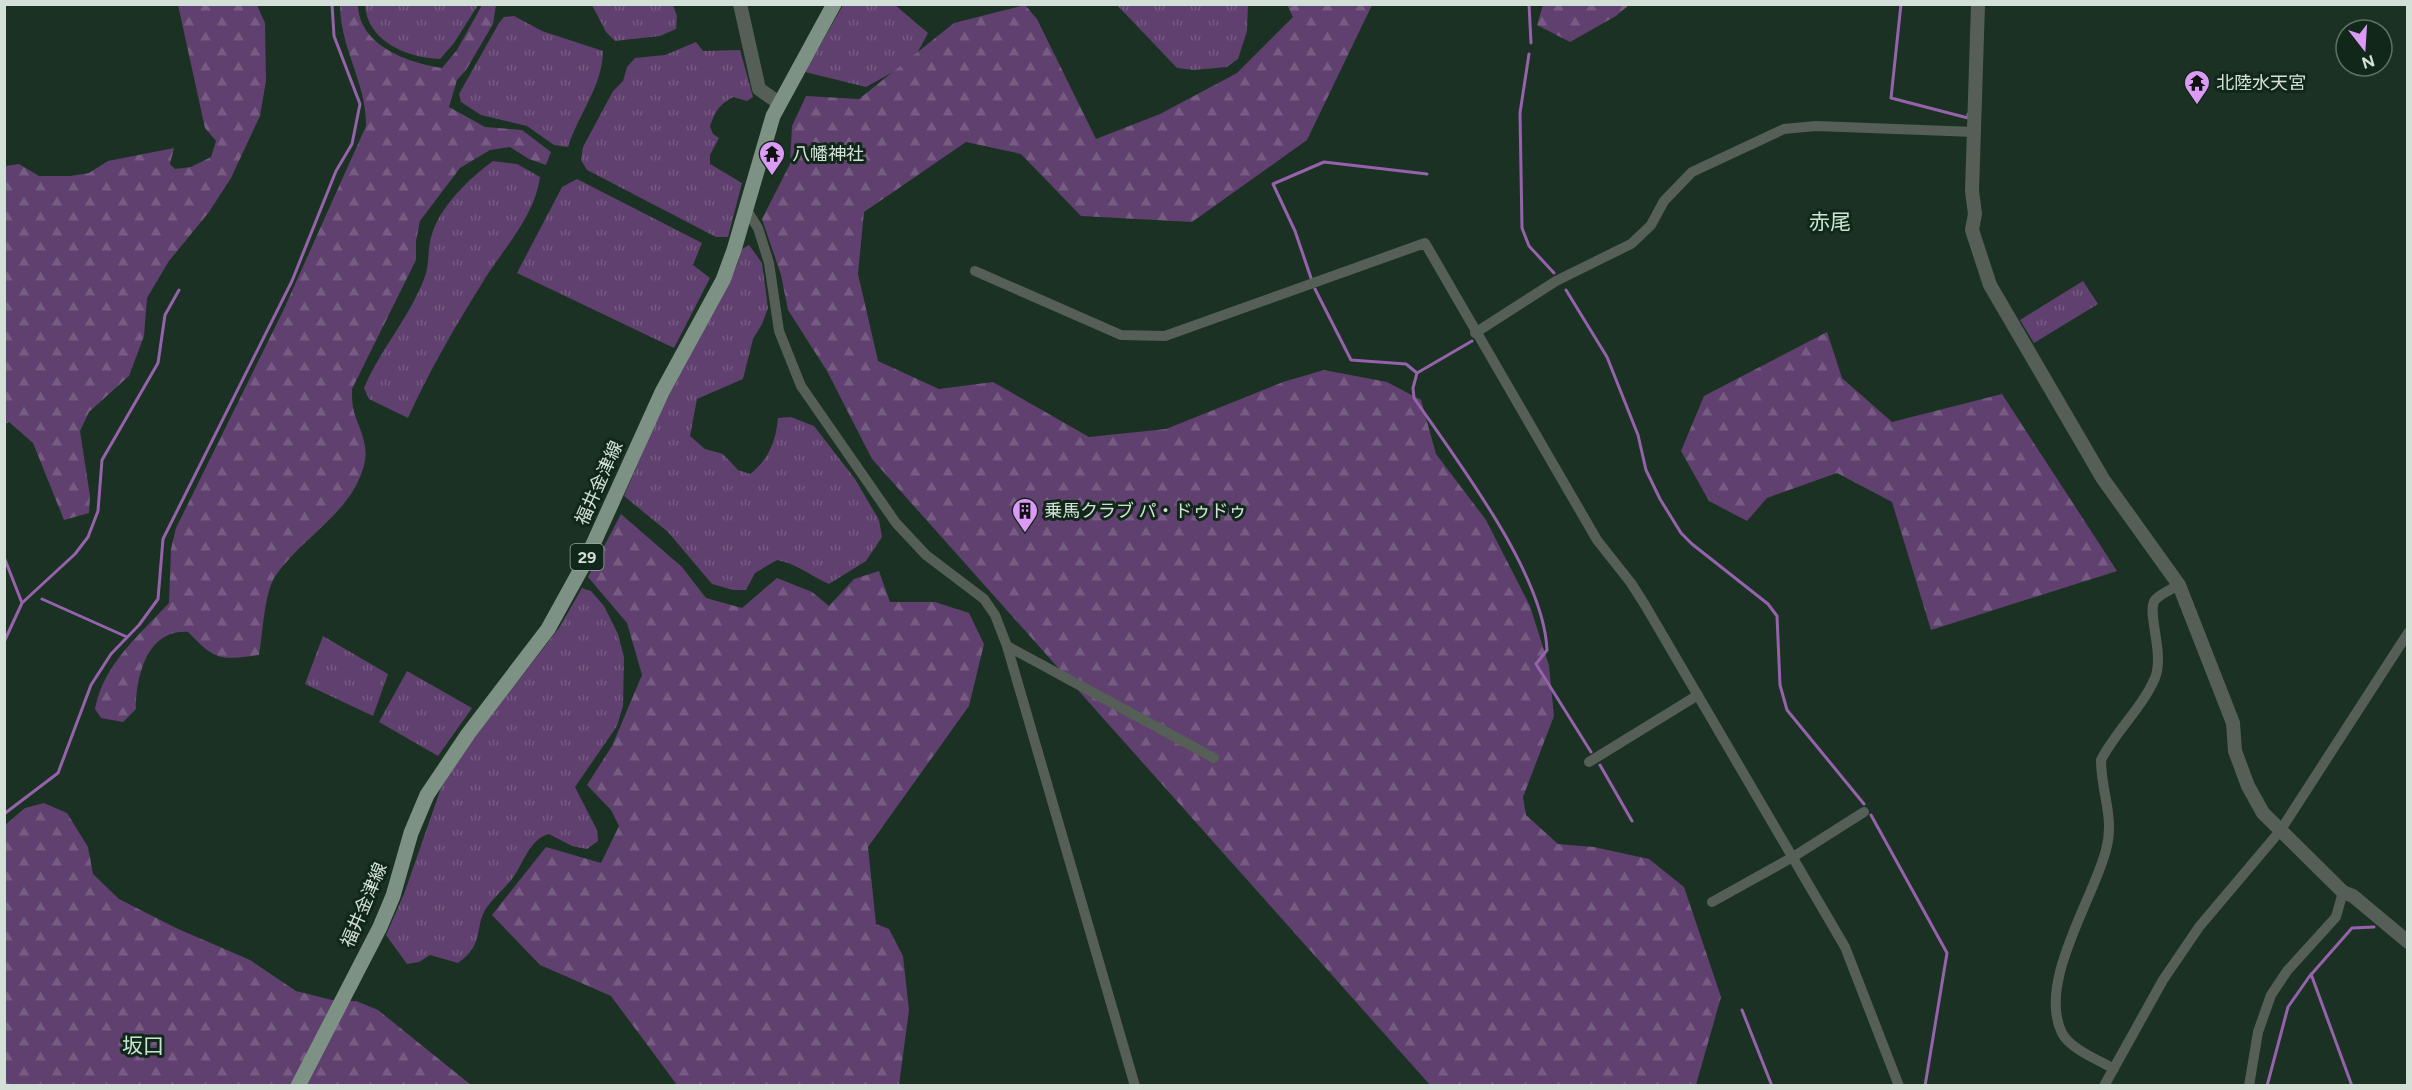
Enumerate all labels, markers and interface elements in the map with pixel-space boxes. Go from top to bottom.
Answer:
north arrow [2334,18,2394,78]
text: N [2360,51,2377,73]
temple icon: 北陸水天宮 [2182,68,2212,106]
place label: 北陸水天宮 [2216,72,2306,94]
temple icon: 八幡神社 [757,139,787,177]
place label: 八幡神社 [792,143,864,165]
district label: 赤尾 [1809,209,1851,234]
street label: 福井金津線 [571,437,627,529]
building icon: 乗馬クラブ パ・ドゥドゥ [1010,496,1040,534]
place label: 乗馬クラブ パ・ドゥドゥ [1044,500,1246,522]
road number: 29 [570,544,604,570]
street label: 福井金津線 [336,859,392,951]
district label: 坂口 [122,1033,164,1058]

